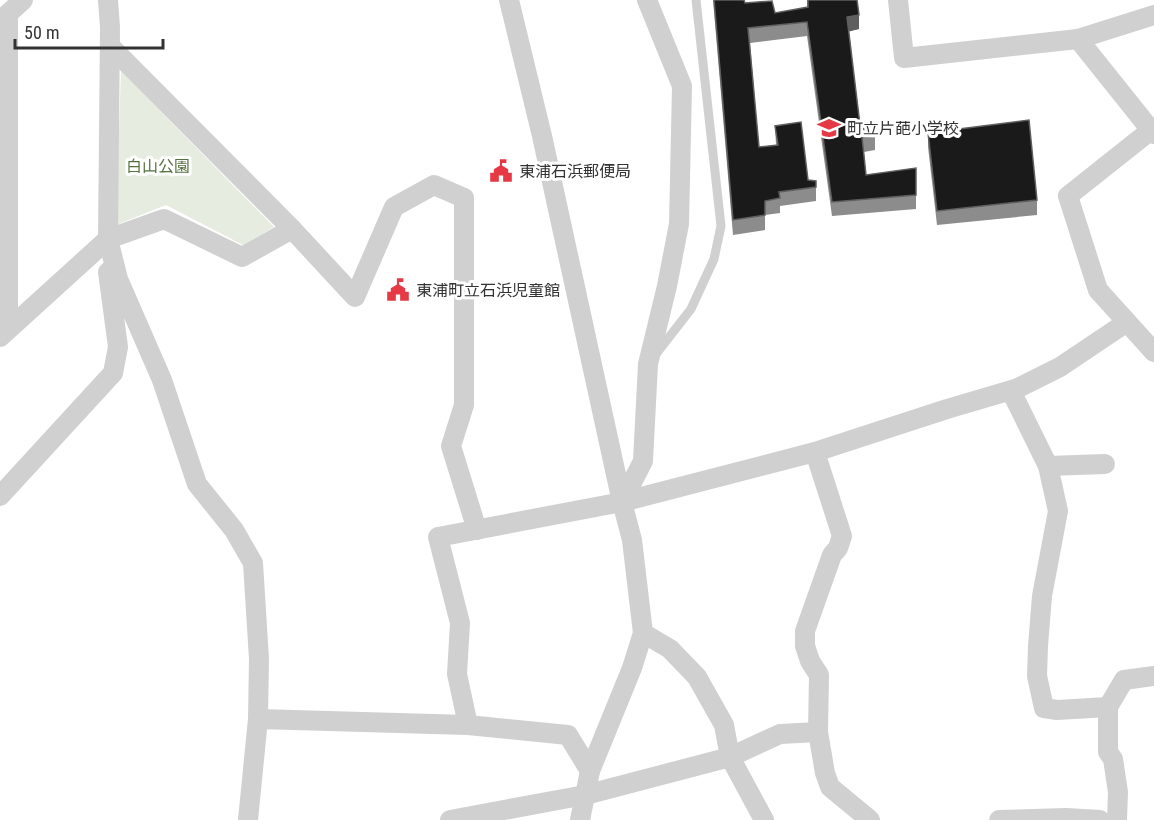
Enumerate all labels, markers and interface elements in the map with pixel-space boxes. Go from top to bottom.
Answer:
scale bar [15,12,164,50]
text: 50 m [24,22,59,43]
school or university icon: 町立片葩小学校 [816,115,842,141]
place label: 町立片葩小学校 [847,119,959,138]
park label: 白山公園 [126,157,190,176]
public building icon: 東浦石浜郵便局 [488,158,514,184]
place label: 東浦石浜郵便局 [519,162,631,181]
public building icon: 東浦町立石浜児童館 [385,277,411,303]
place label: 東浦町立石浜児童館 [416,281,560,300]

